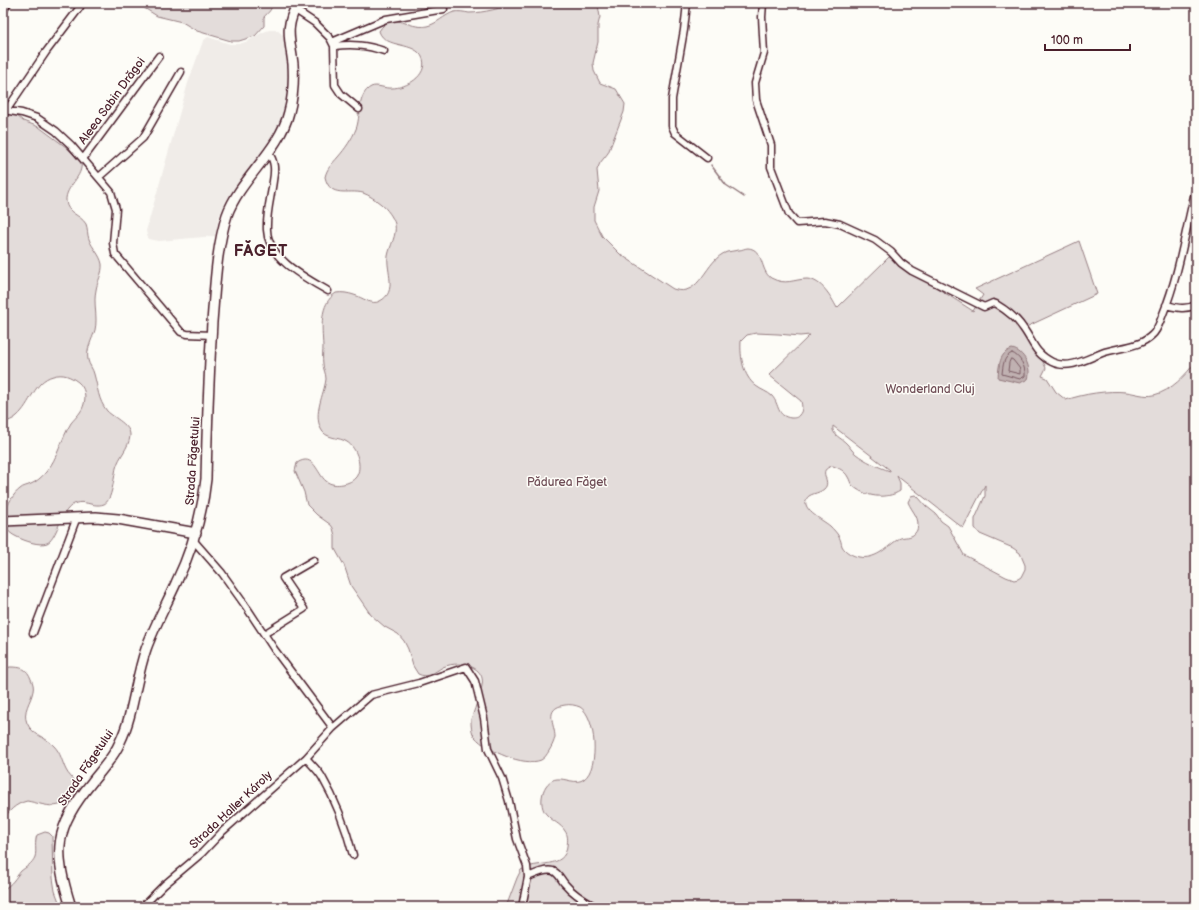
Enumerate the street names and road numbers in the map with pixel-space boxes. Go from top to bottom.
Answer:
street label: Aleea Sabin Drăgoi [75,54,149,147]
street label: Strada Făgetului [182,416,204,506]
street label: Strada Făgetului [55,727,117,809]
street label: Strada Haller Károly [187,767,276,852]

